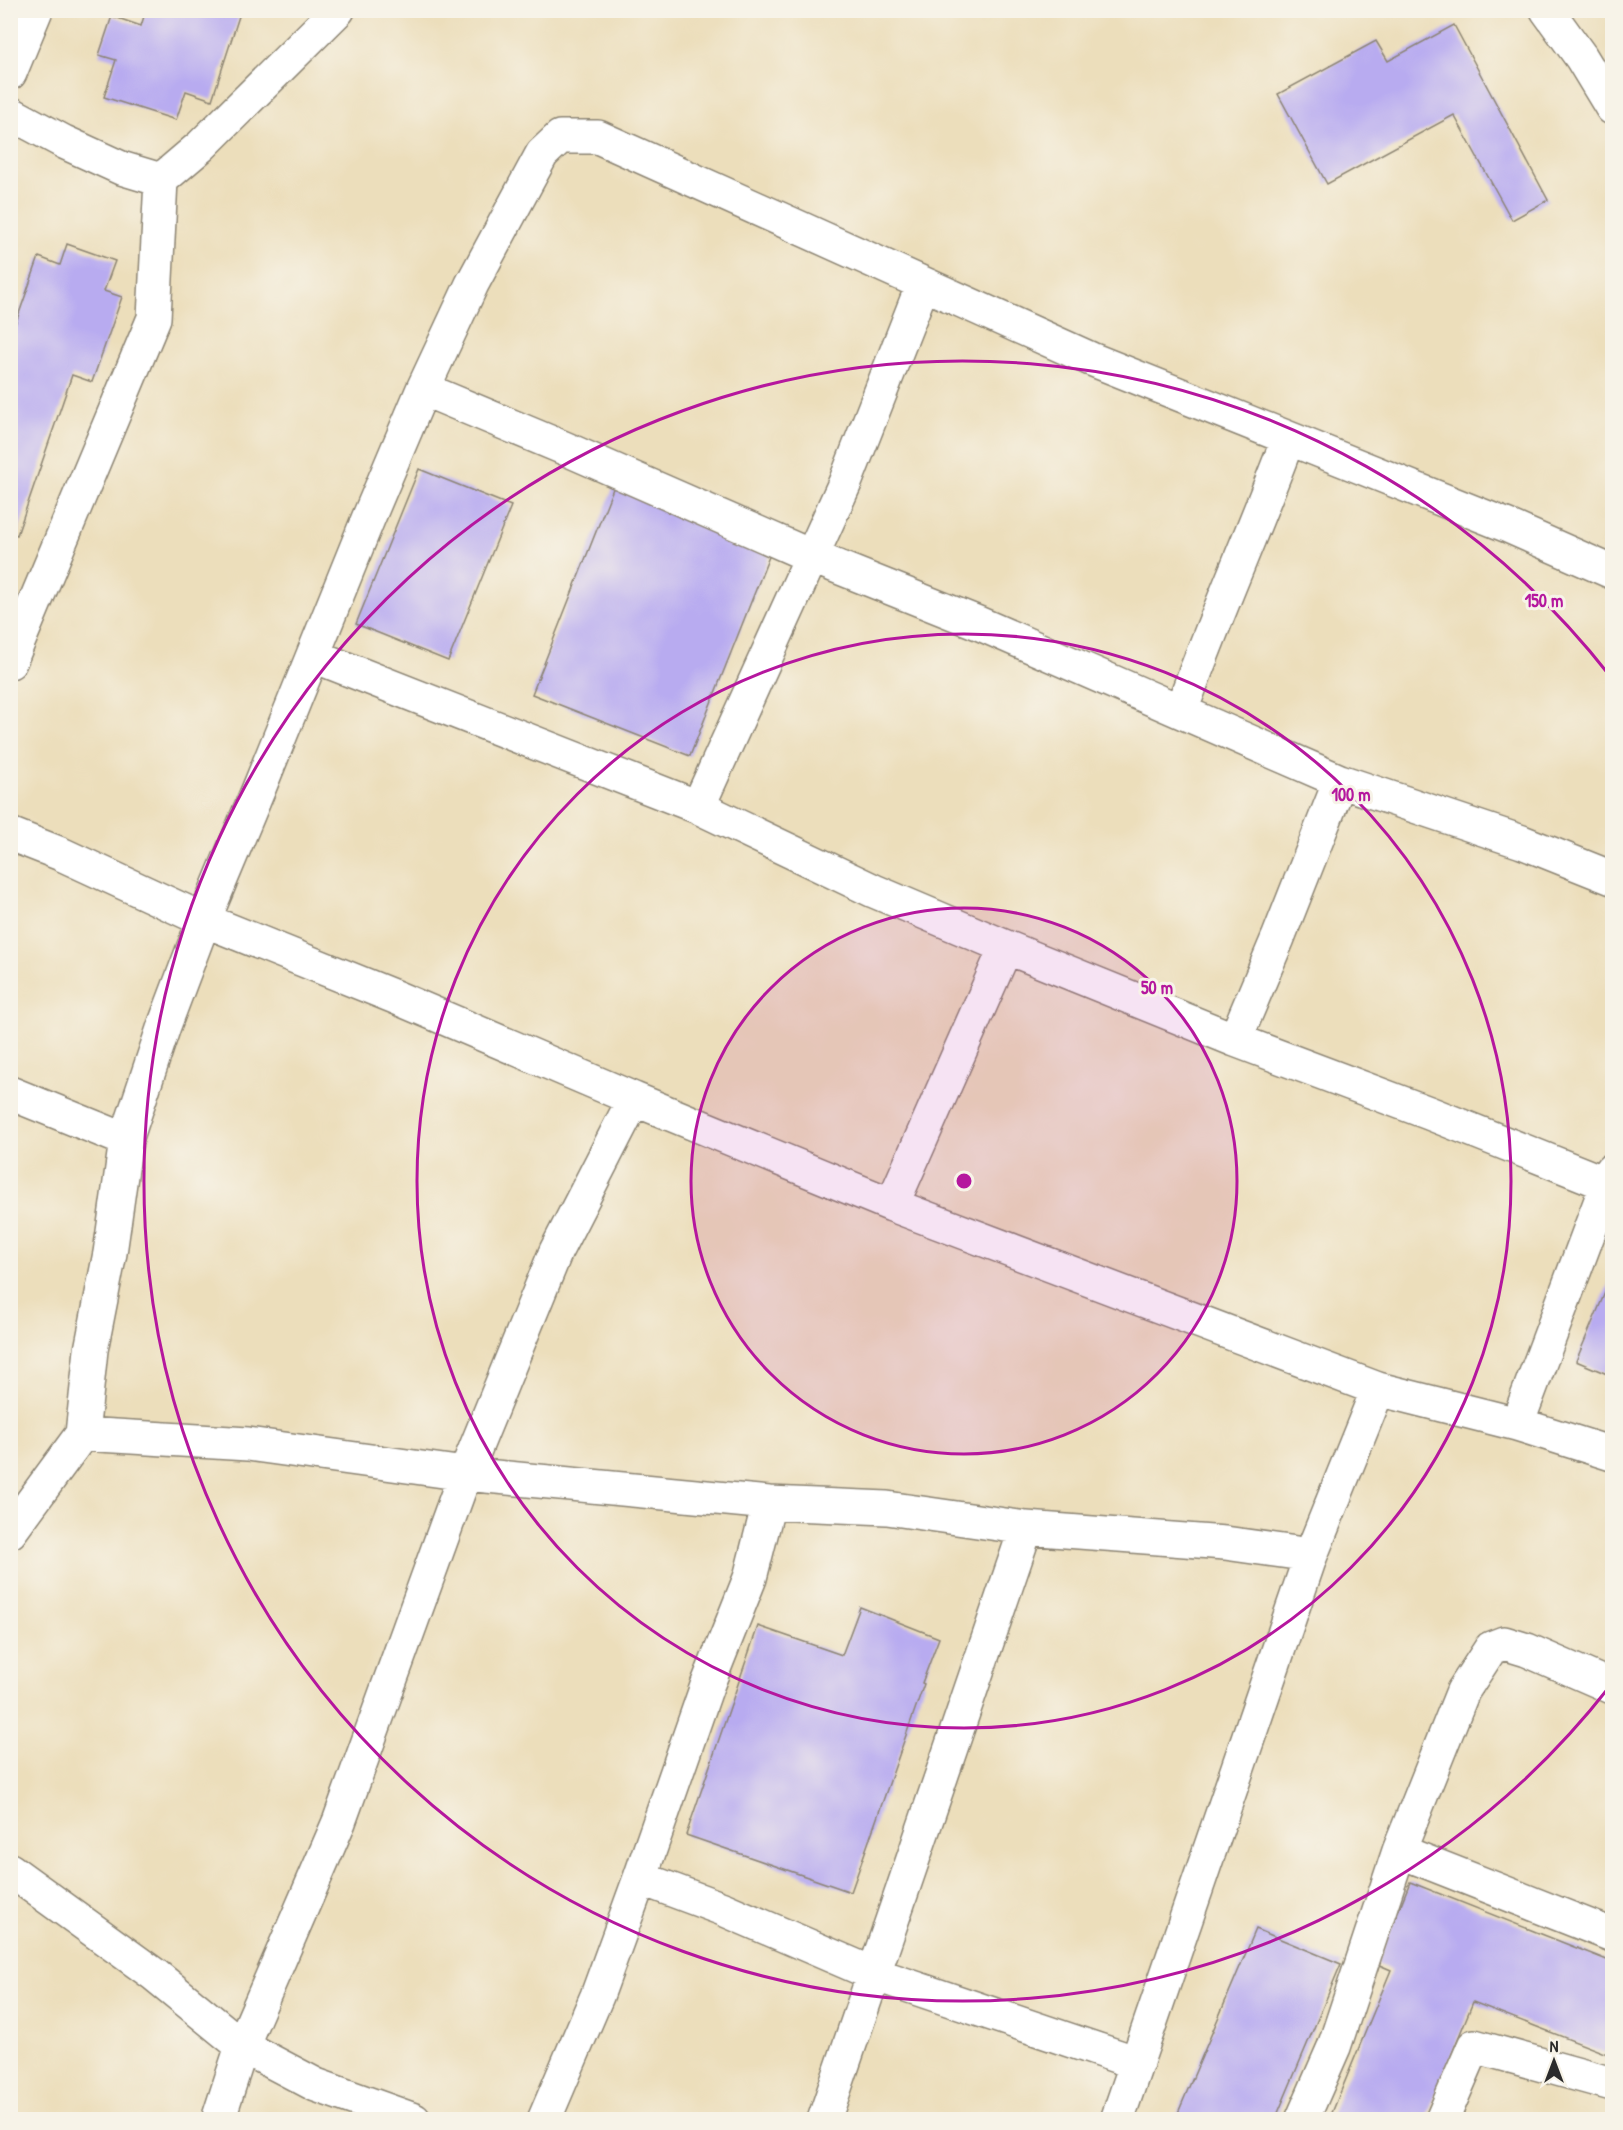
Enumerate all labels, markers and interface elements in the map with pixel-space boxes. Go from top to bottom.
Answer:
text: 150 m [1525,588,1563,613]
text: 100 m [1331,782,1371,807]
text: 50 m [1141,975,1173,1000]
centre of rings [954,1171,974,1191]
north arrow [1524,2031,1584,2091]
text: N [1550,2035,1559,2057]

